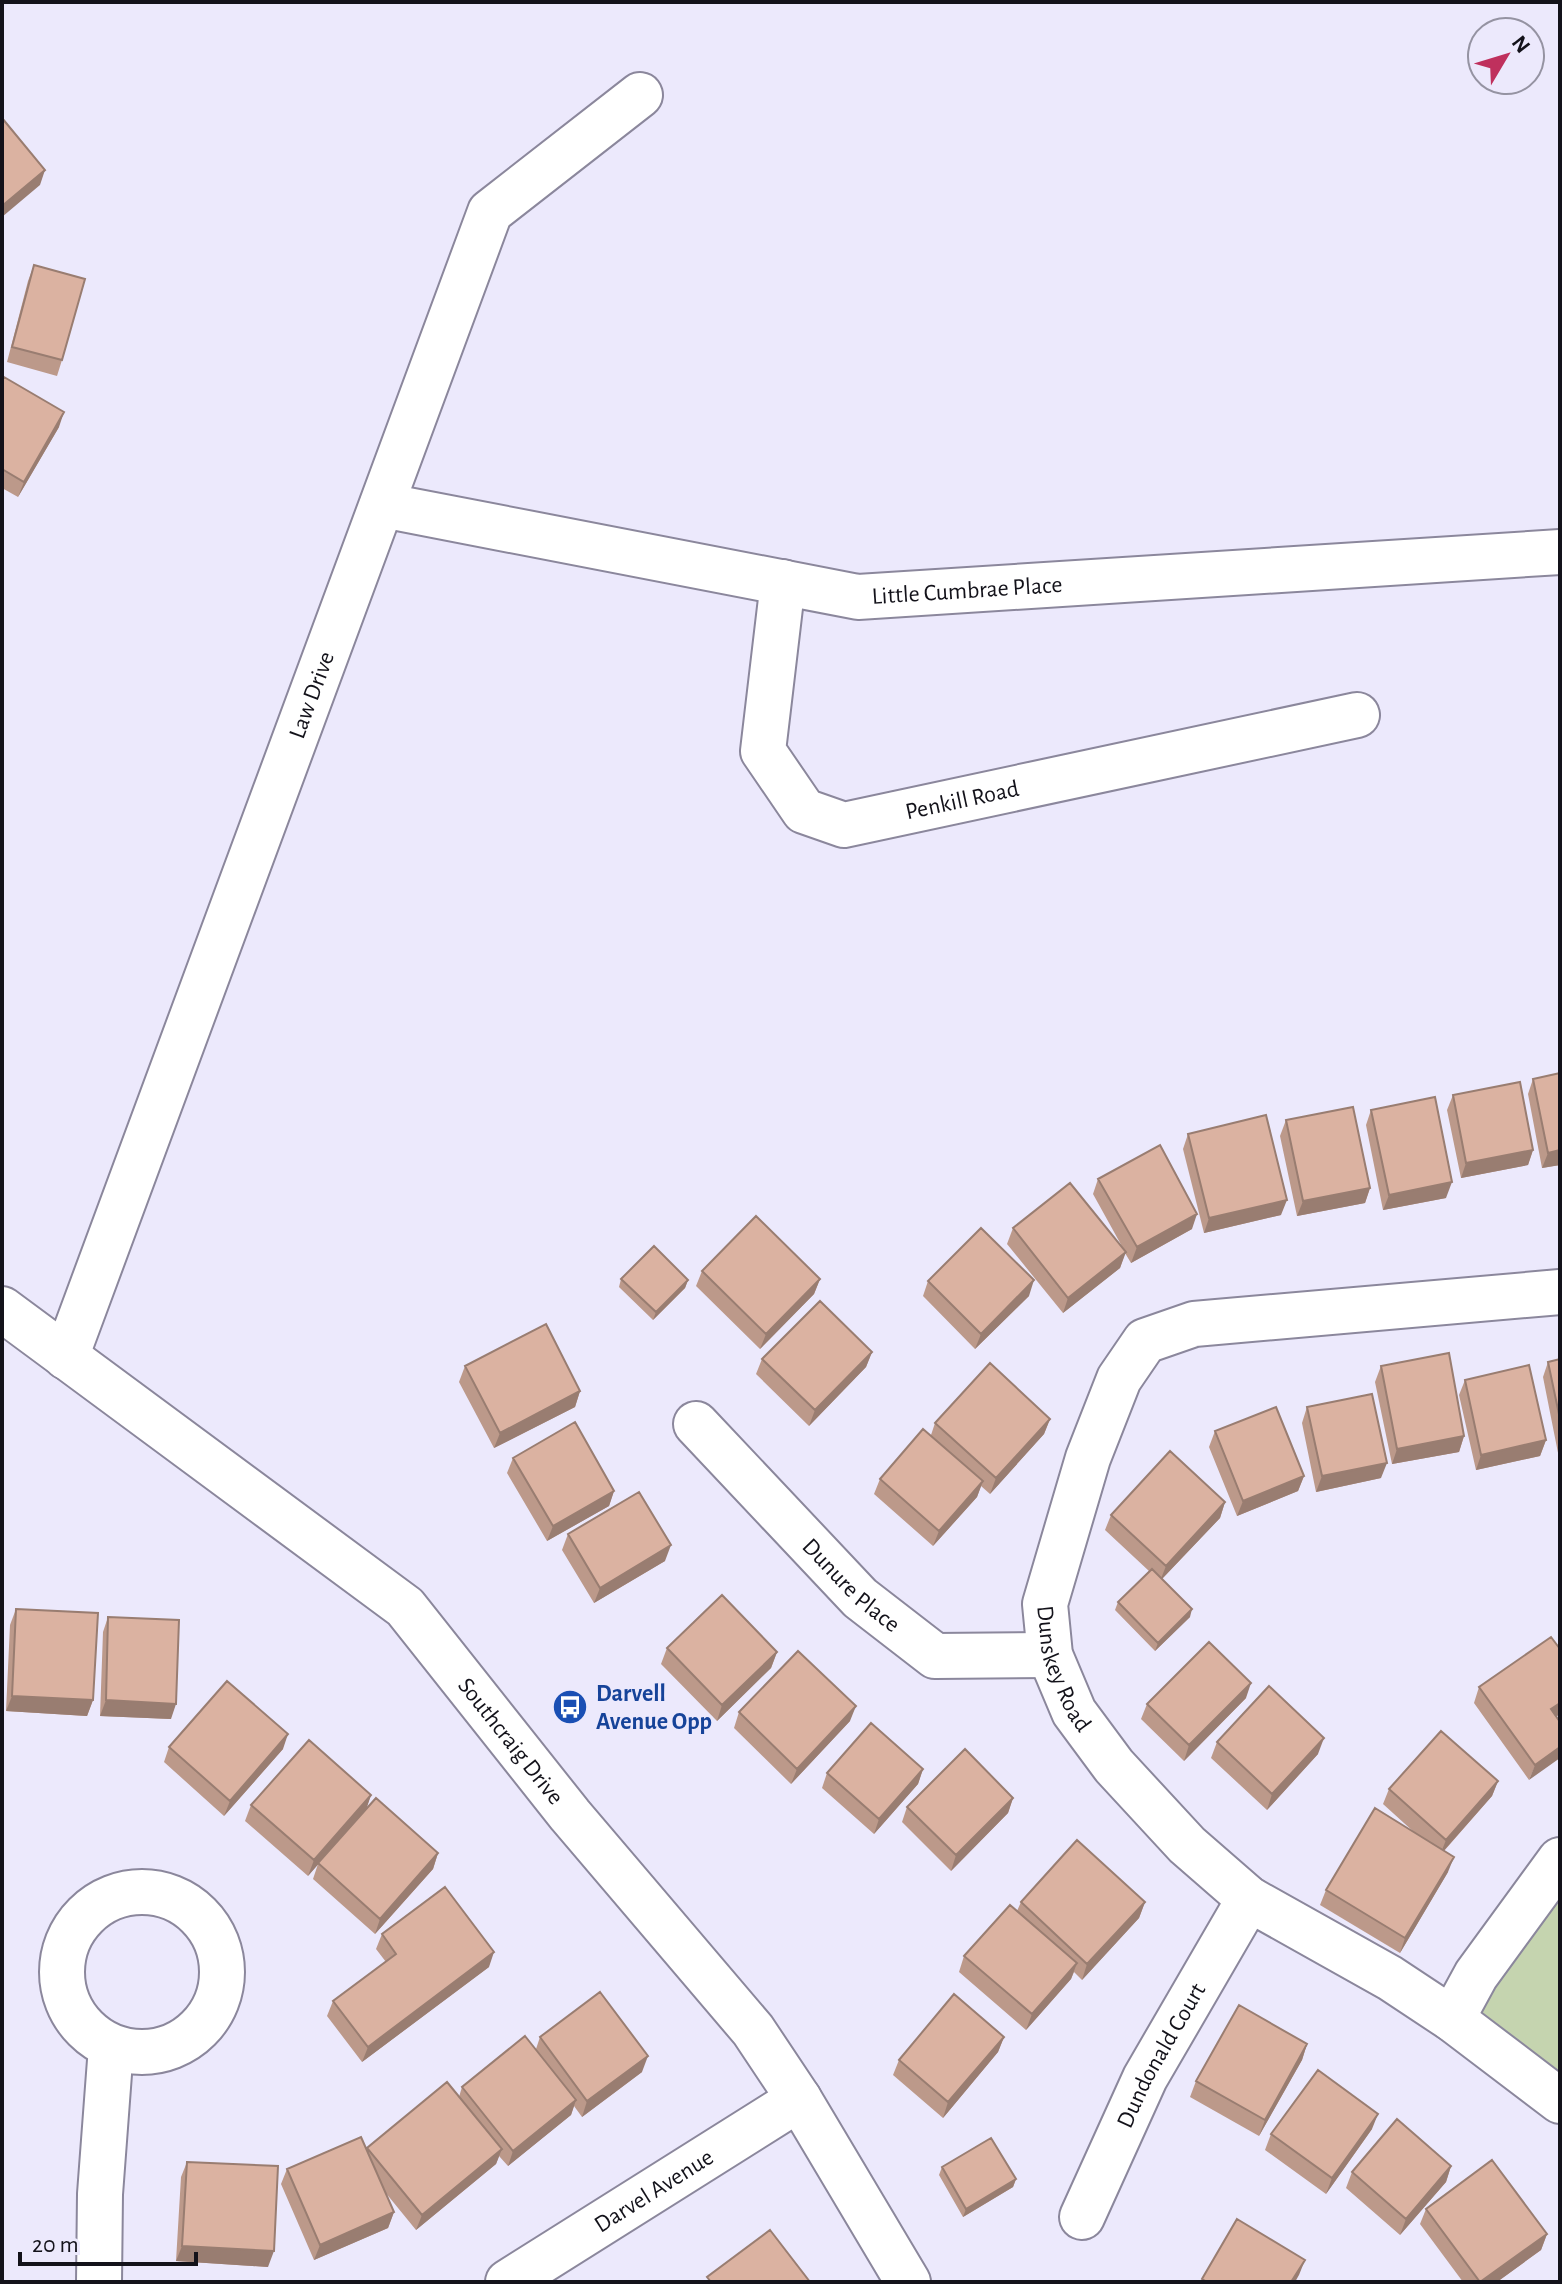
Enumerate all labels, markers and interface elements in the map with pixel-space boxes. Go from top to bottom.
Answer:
north arrow [1466,16,1546,96]
text: N [1508,32,1534,57]
street label: Little Cumbrae Place [871,573,1063,609]
street label: Law Drive [285,648,339,742]
street label: Penkill Road [903,777,1021,824]
street label: Dunure Place [797,1534,904,1637]
street label: Dunskey Road [1032,1604,1095,1736]
street label: Southcraig Drive [453,1674,568,1809]
place label: Darvell Avenue Opp [596,1682,712,1734]
bus stop icon: Darvell Avenue Opp [551,1688,589,1726]
street label: Dundonald Court [1113,1979,1211,2132]
street label: Darvel Avenue [591,2145,718,2237]
scale bar [20,2216,196,2266]
text: 20 m [32,2233,79,2257]

